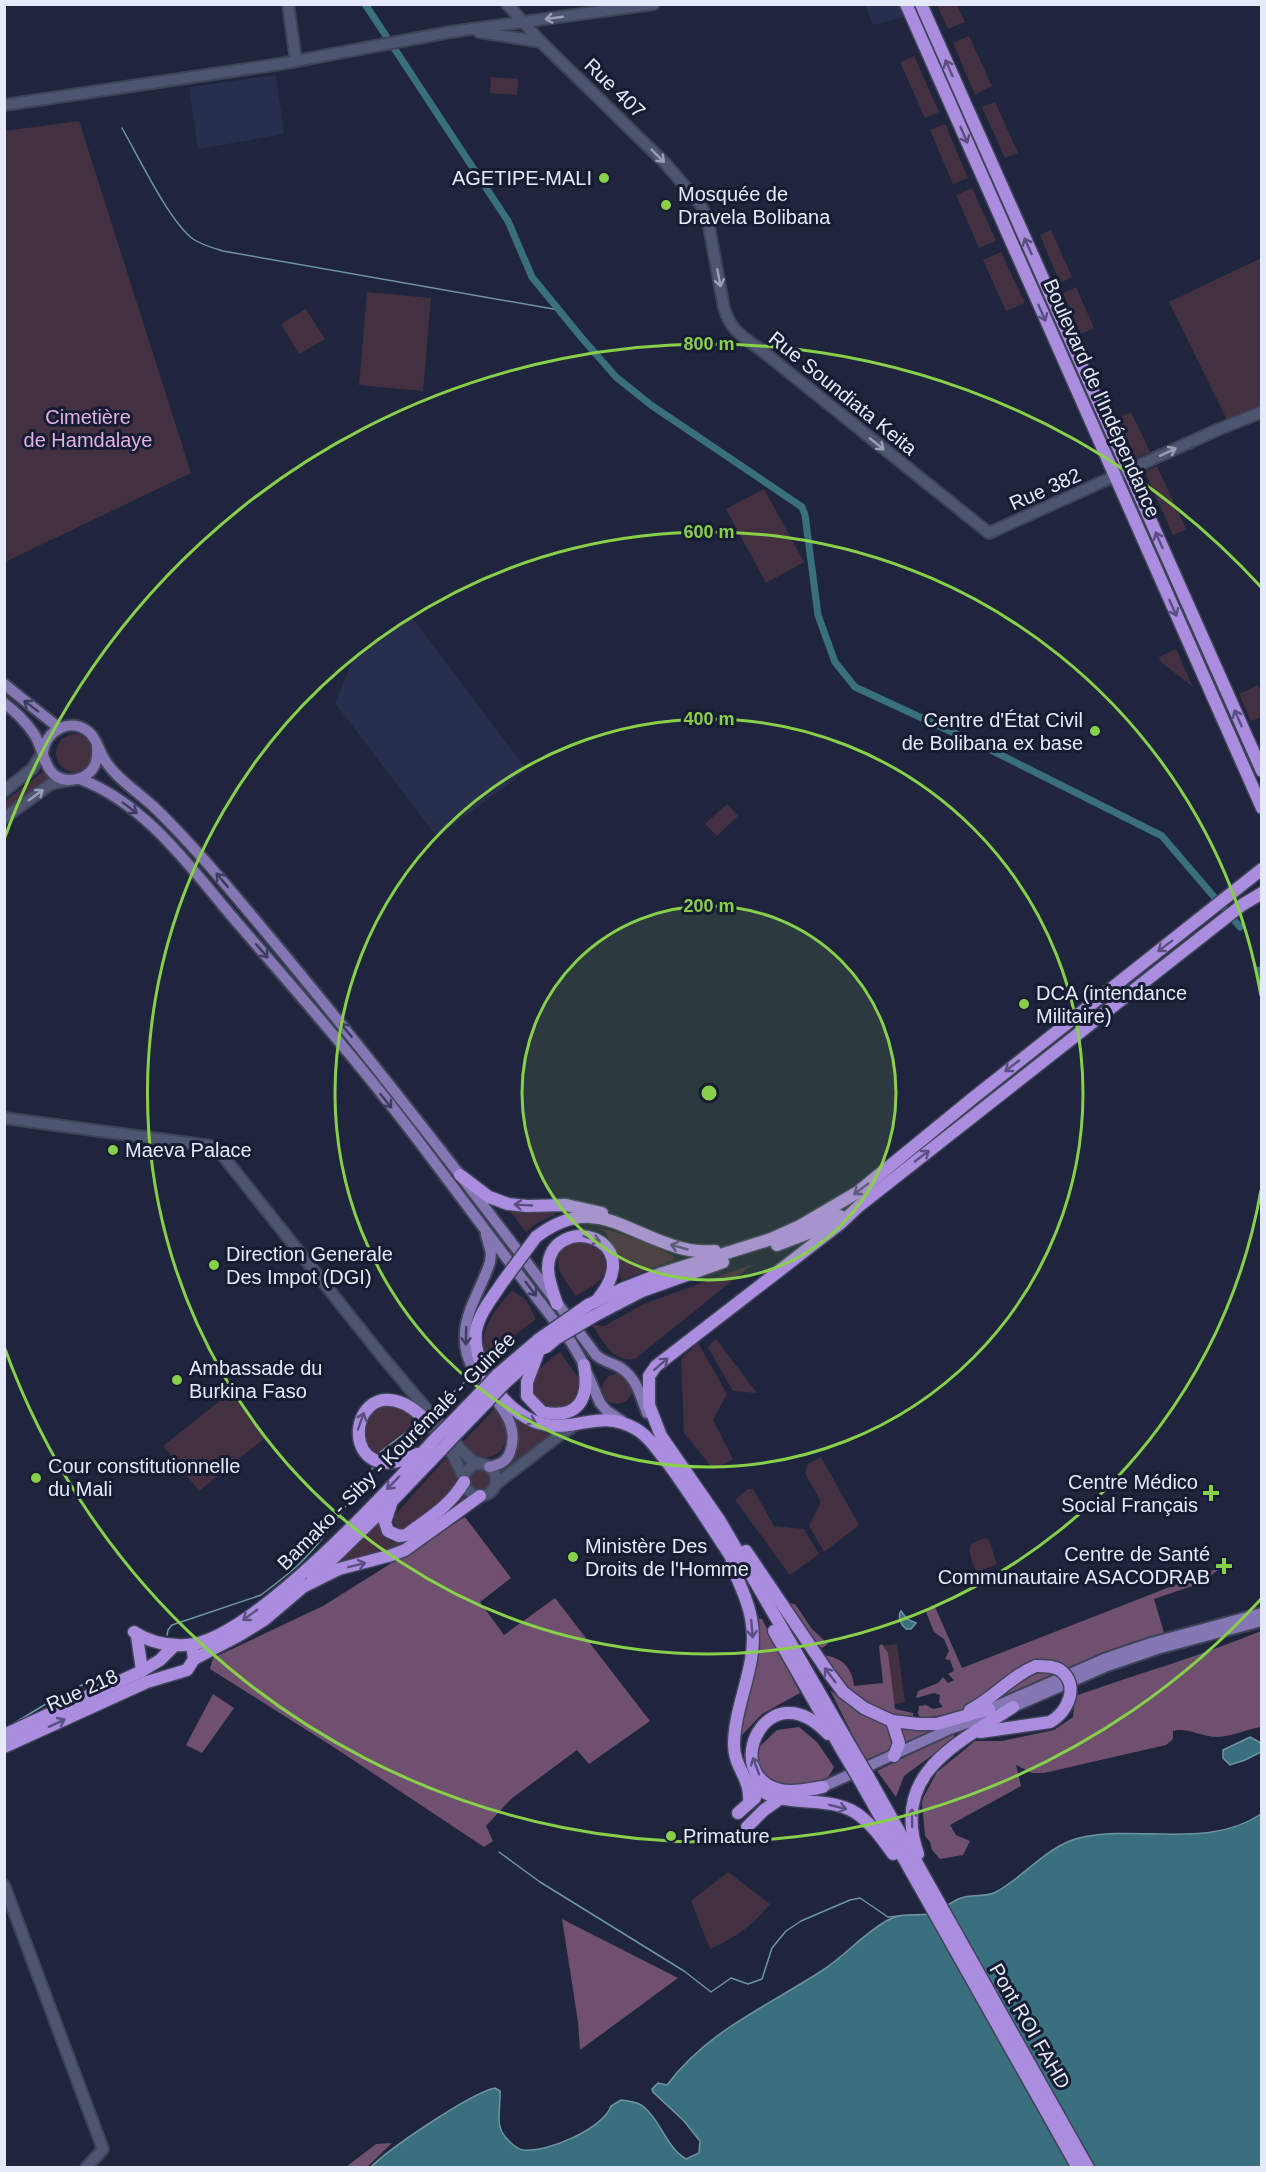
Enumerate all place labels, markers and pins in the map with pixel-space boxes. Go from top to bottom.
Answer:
place label: AGETIPE-MALI [452,167,592,189]
marker: AGETIPE-MALI [597,171,611,185]
place label: Mosquée de Dravela Bolibana [678,183,831,228]
marker: Mosquée de Dravela Bolibana [659,198,673,212]
place label: Centre d'État Civil de Bolibana ex base [902,709,1083,754]
marker: Centre d'État Civil de Bolibana ex base [1088,724,1102,738]
place label: DCA (intendance Militaire) [1036,982,1187,1027]
marker: DCA (intendance Militaire) [1017,997,1031,1011]
centre of rings [699,1083,719,1103]
place label: Maeva Palace [125,1139,252,1161]
marker: Maeva Palace [106,1143,120,1157]
place label: Direction Generale Des Impot (DGI) [226,1243,393,1288]
marker: Direction Generale Des Impot (DGI) [207,1258,221,1272]
place label: Ambassade du Burkina Faso [189,1357,322,1402]
marker: Ambassade du Burkina Faso [170,1373,184,1387]
place label: Cour constitutionnelle du Mali [48,1455,240,1500]
marker: Cour constitutionnelle du Mali [29,1471,43,1485]
place label: Centre Médico Social Français [1061,1471,1198,1516]
marker: Centre Médico Social Français [1202,1484,1220,1502]
place label: Ministère Des Droits de l'Homme [585,1535,749,1580]
place label: Centre de Santé Communautaire ASACODRAB [938,1543,1210,1588]
marker: Ministère Des Droits de l'Homme [566,1550,580,1564]
marker: Centre de Santé Communautaire ASACODRAB [1215,1557,1233,1575]
place label: Primature [683,1825,770,1847]
marker: Primature [664,1829,678,1843]

